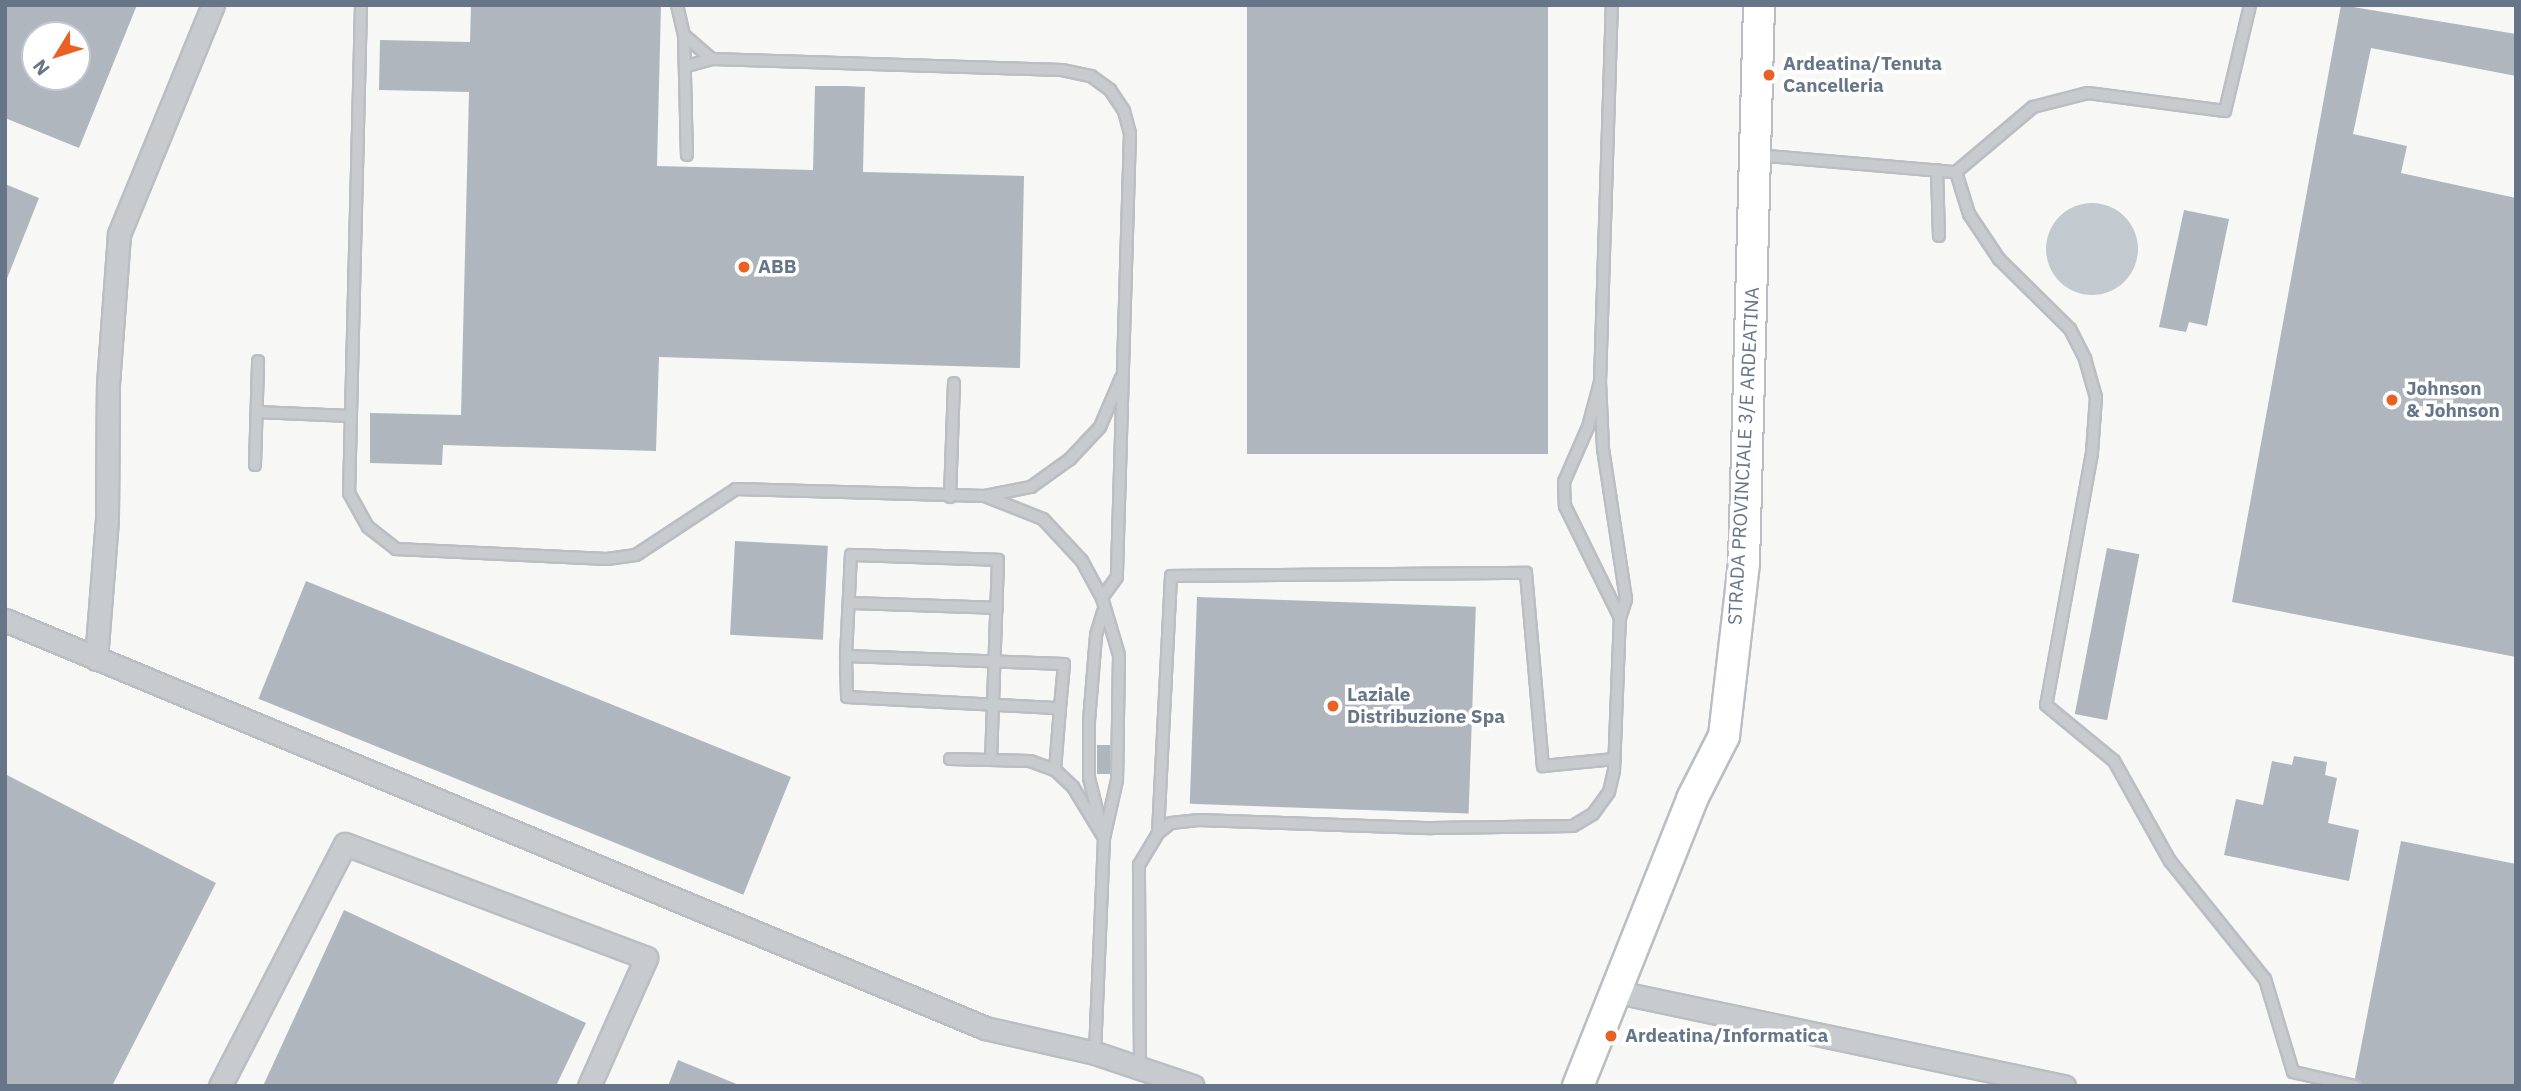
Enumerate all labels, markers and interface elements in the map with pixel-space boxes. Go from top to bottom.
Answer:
north arrow [21,21,91,91]
place label: Ardeatina/Tenuta Cancelleria [1783,53,1942,97]
text: N [27,55,55,81]
marker: Ardeatina/Tenuta Cancelleria [1761,67,1777,83]
place label: ABB [758,256,796,278]
marker: ABB [736,259,752,275]
street label: STRADA PROVINCIALE 3/E ARDEATINA [1724,286,1764,626]
place label: Johnson & Johnson [2406,378,2500,422]
marker: Johnson & Johnson [2384,392,2400,408]
place label: Laziale Distribuzione Spa [1347,684,1505,728]
marker: Laziale Distribuzione Spa [1325,698,1341,714]
place label: Ardeatina/Informatica [1625,1025,1828,1047]
marker: Ardeatina/Informatica [1603,1028,1619,1044]

